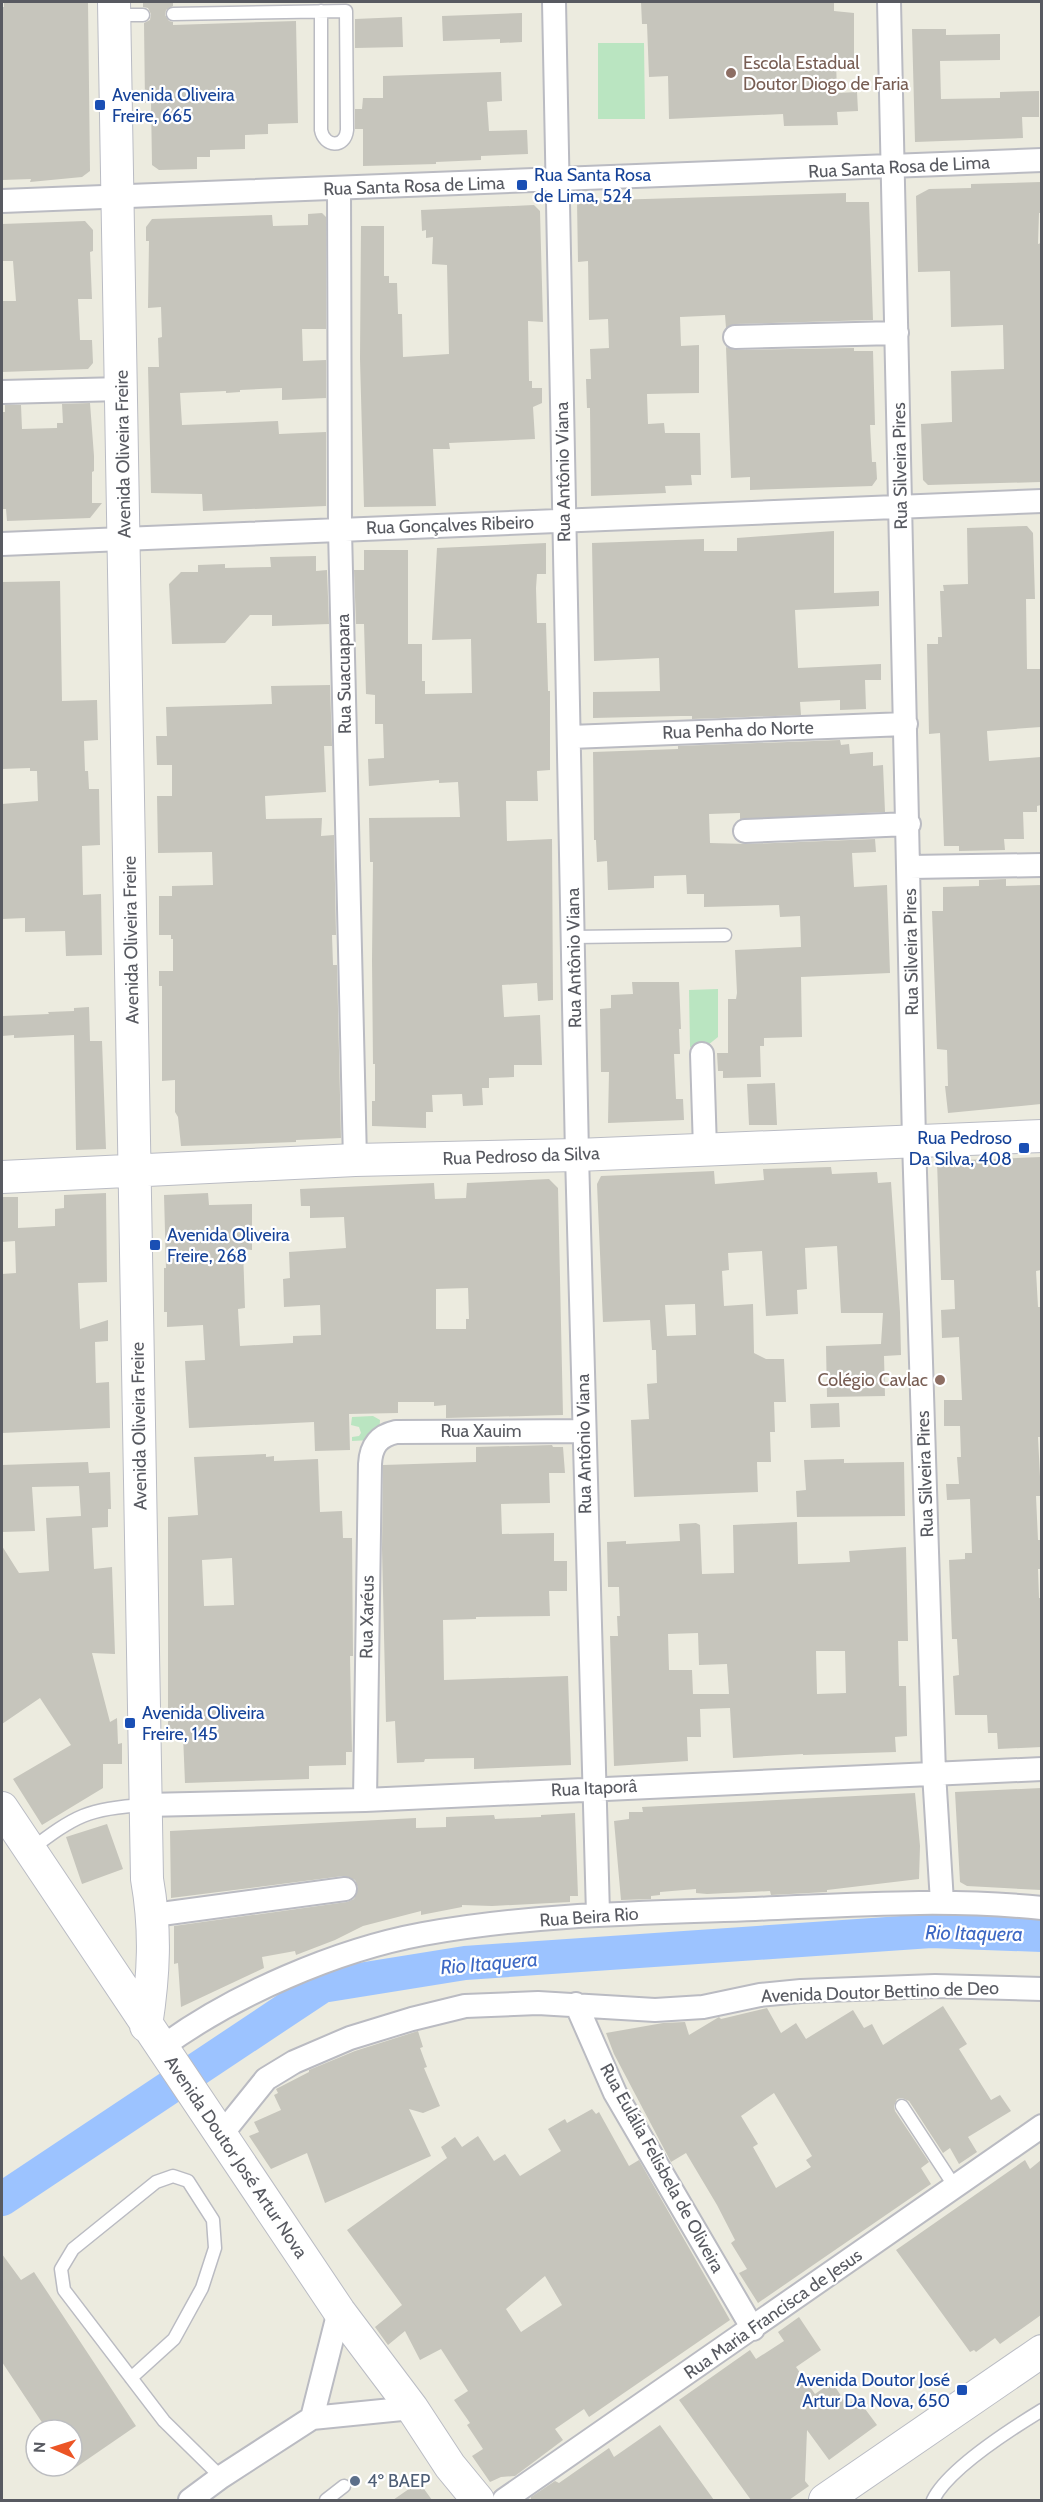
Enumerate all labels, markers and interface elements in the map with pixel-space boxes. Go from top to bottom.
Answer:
place label: Escola Estadual Doutor Diogo de Faria [743,52,909,95]
marker: Escola Estadual Doutor Diogo de Faria [724,66,738,80]
place label: Avenida Oliveira Freire, 665 [112,84,235,127]
marker: Avenida Oliveira Freire, 665 [93,98,107,112]
street label: Rua Santa Rosa de Lima [808,151,991,183]
place label: Rua Santa Rosa de Lima, 524 [534,164,651,207]
street label: Rua Santa Rosa de Lima [323,172,506,200]
marker: Rua Santa Rosa de Lima, 524 [515,178,529,192]
street label: Avenida Oliveira Freire [111,370,135,538]
street label: Rua Antônio Viana [551,401,575,542]
street label: Rua Silveira Pires [888,402,912,530]
street label: Rua Gonçalves Ribeiro [366,511,534,539]
street label: Rua Suacuapara [332,613,356,734]
street label: Rua Penha do Norte [662,716,814,744]
street label: Avenida Oliveira Freire [119,856,143,1024]
street label: Rua Antônio Viana [562,887,586,1028]
street label: Rua Silveira Pires [899,888,923,1016]
place label: Rua Pedroso Da Silva, 408 [909,1127,1012,1170]
marker: Rua Pedroso Da Silva, 408 [1017,1141,1031,1155]
street label: Rua Pedroso da Silva [442,1142,600,1170]
place label: Avenida Oliveira Freire, 268 [167,1224,290,1267]
marker: Avenida Oliveira Freire, 268 [148,1238,162,1252]
street label: Avenida Oliveira Freire [127,1342,151,1510]
place label: Colégio Cavlac [817,1369,928,1391]
street label: Rua Antônio Viana [572,1373,596,1514]
marker: Colégio Cavlac [933,1373,947,1387]
street label: Rua Silveira Pires [912,1410,938,1538]
street label: Rua Xauim [440,1420,522,1442]
street label: Rua Xaréus [355,1575,379,1659]
place label: Avenida Oliveira Freire, 145 [142,1702,265,1745]
marker: Avenida Oliveira Freire, 145 [123,1716,137,1730]
street label: Rua Itaporâ [550,1775,638,1801]
street label: Rua Beira Rio [539,1903,639,1931]
water label: Rio Itaquera [925,1920,1023,1946]
water label: Rio Itaquera [439,1947,539,1979]
street label: Avenida Doutor Bettino de Deo [761,1977,999,2007]
street label: Avenida Doutor José Artur Nova [160,2052,312,2263]
street label: Rua Eulália Felisbela de Oliveira [595,2059,729,2277]
street label: Rua Maria Francisca de Jesus [680,2244,866,2384]
place label: Avenida Doutor José Artur Da Nova, 650 [796,2369,950,2412]
marker: Avenida Doutor José Artur Da Nova, 650 [955,2383,969,2397]
north arrow [24,2418,84,2478]
text: N [30,2441,49,2453]
place label: 4º BAEP [367,2470,430,2492]
marker: 4º BAEP [348,2474,362,2488]

